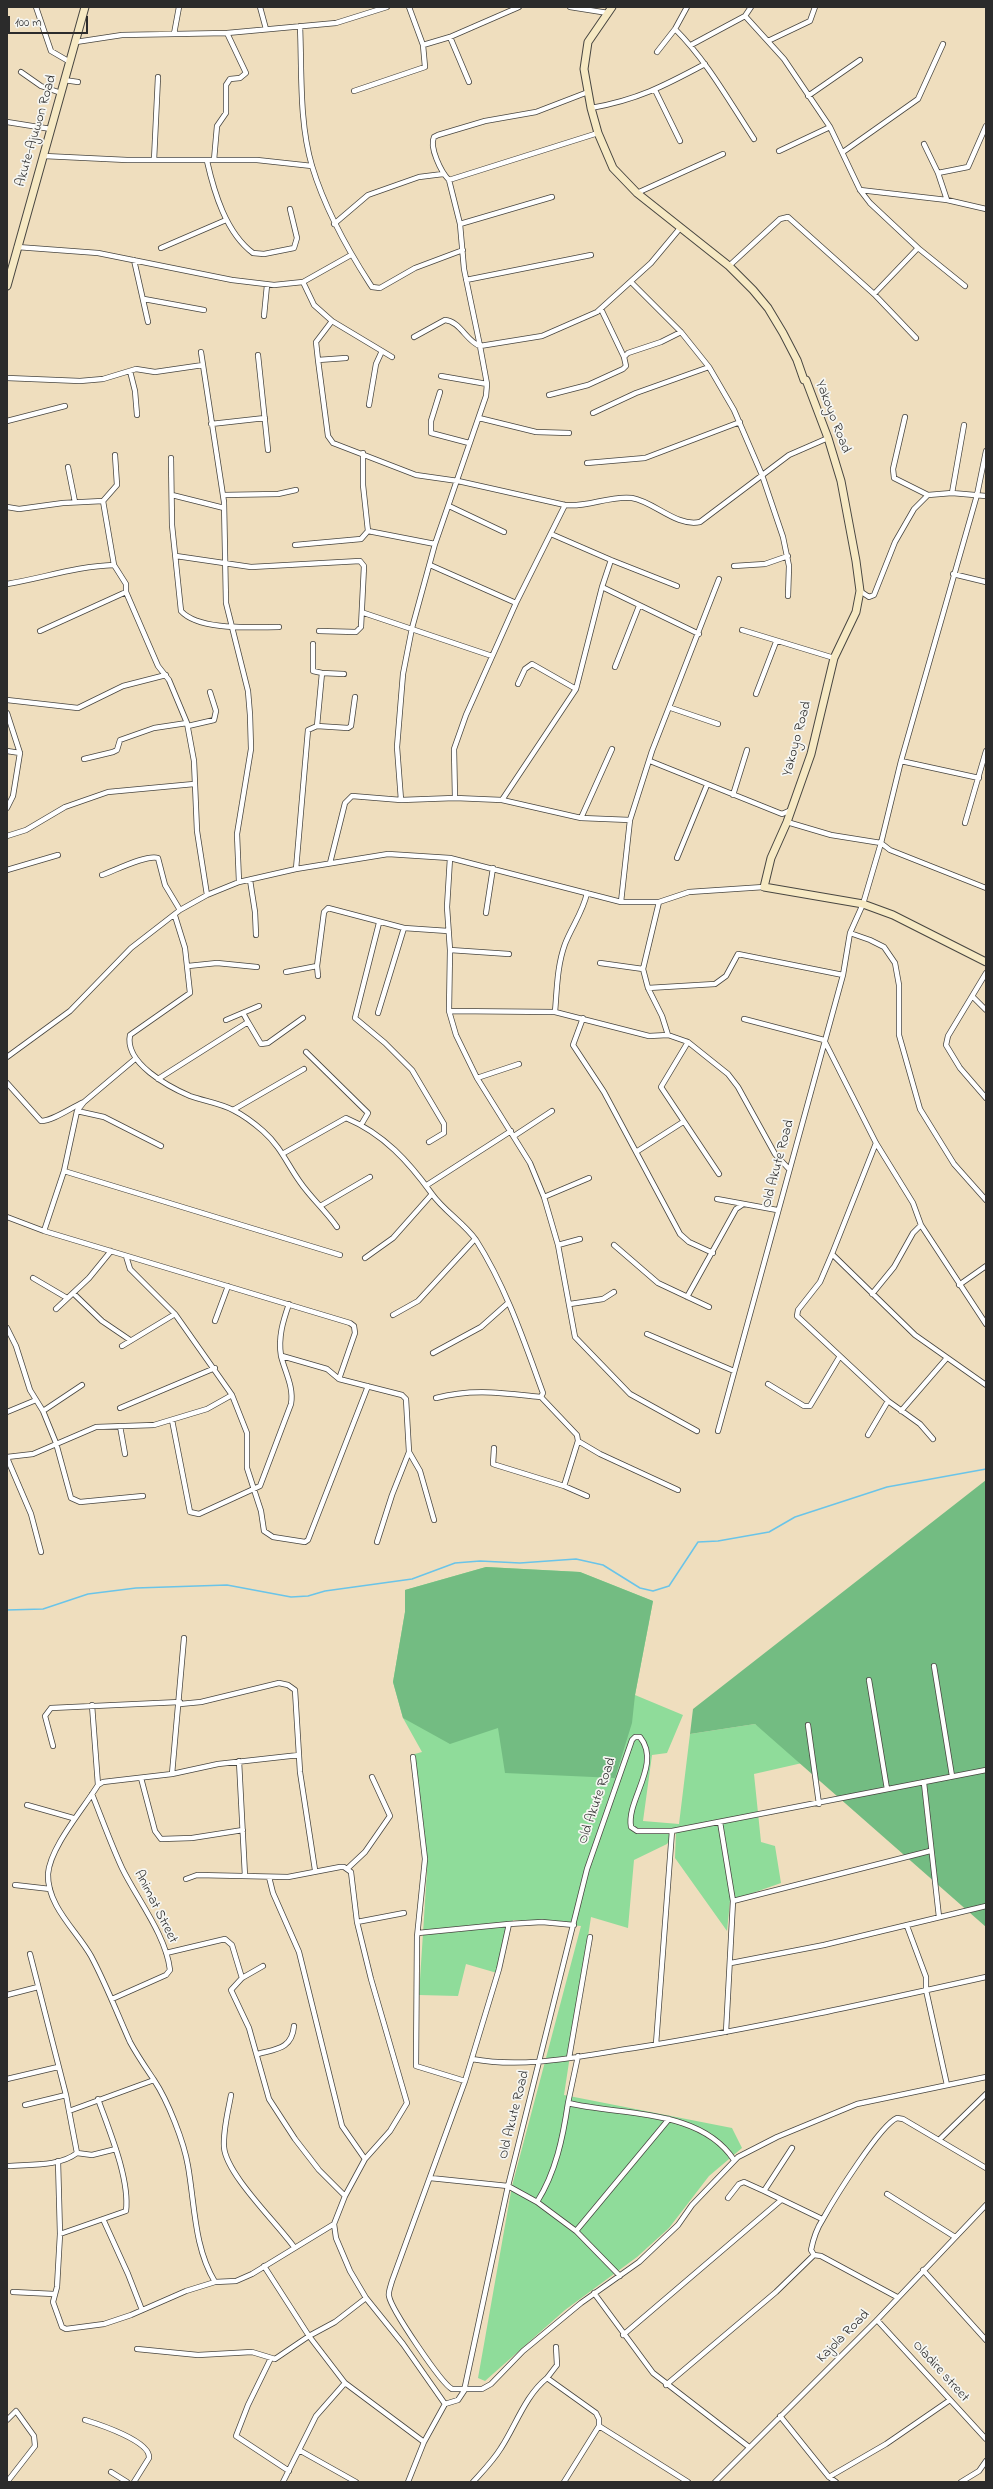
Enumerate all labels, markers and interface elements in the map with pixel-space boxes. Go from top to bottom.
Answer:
scale bar [10,8,90,34]
text: 100 m [15,14,42,32]
street label: Akute-Ajuwon Road [13,73,61,189]
street label: Yakoyo Road [810,378,854,456]
street label: Yakoyo Road [780,700,816,778]
street label: Old Akute Road [759,1118,799,1210]
street label: Old Akute Road [575,1755,621,1847]
street label: Animat Street [129,1868,181,1946]
street label: Old Akute Road [496,2069,534,2161]
street label: Kajola Road [814,2307,874,2367]
street label: Oladire street [908,2338,972,2406]

